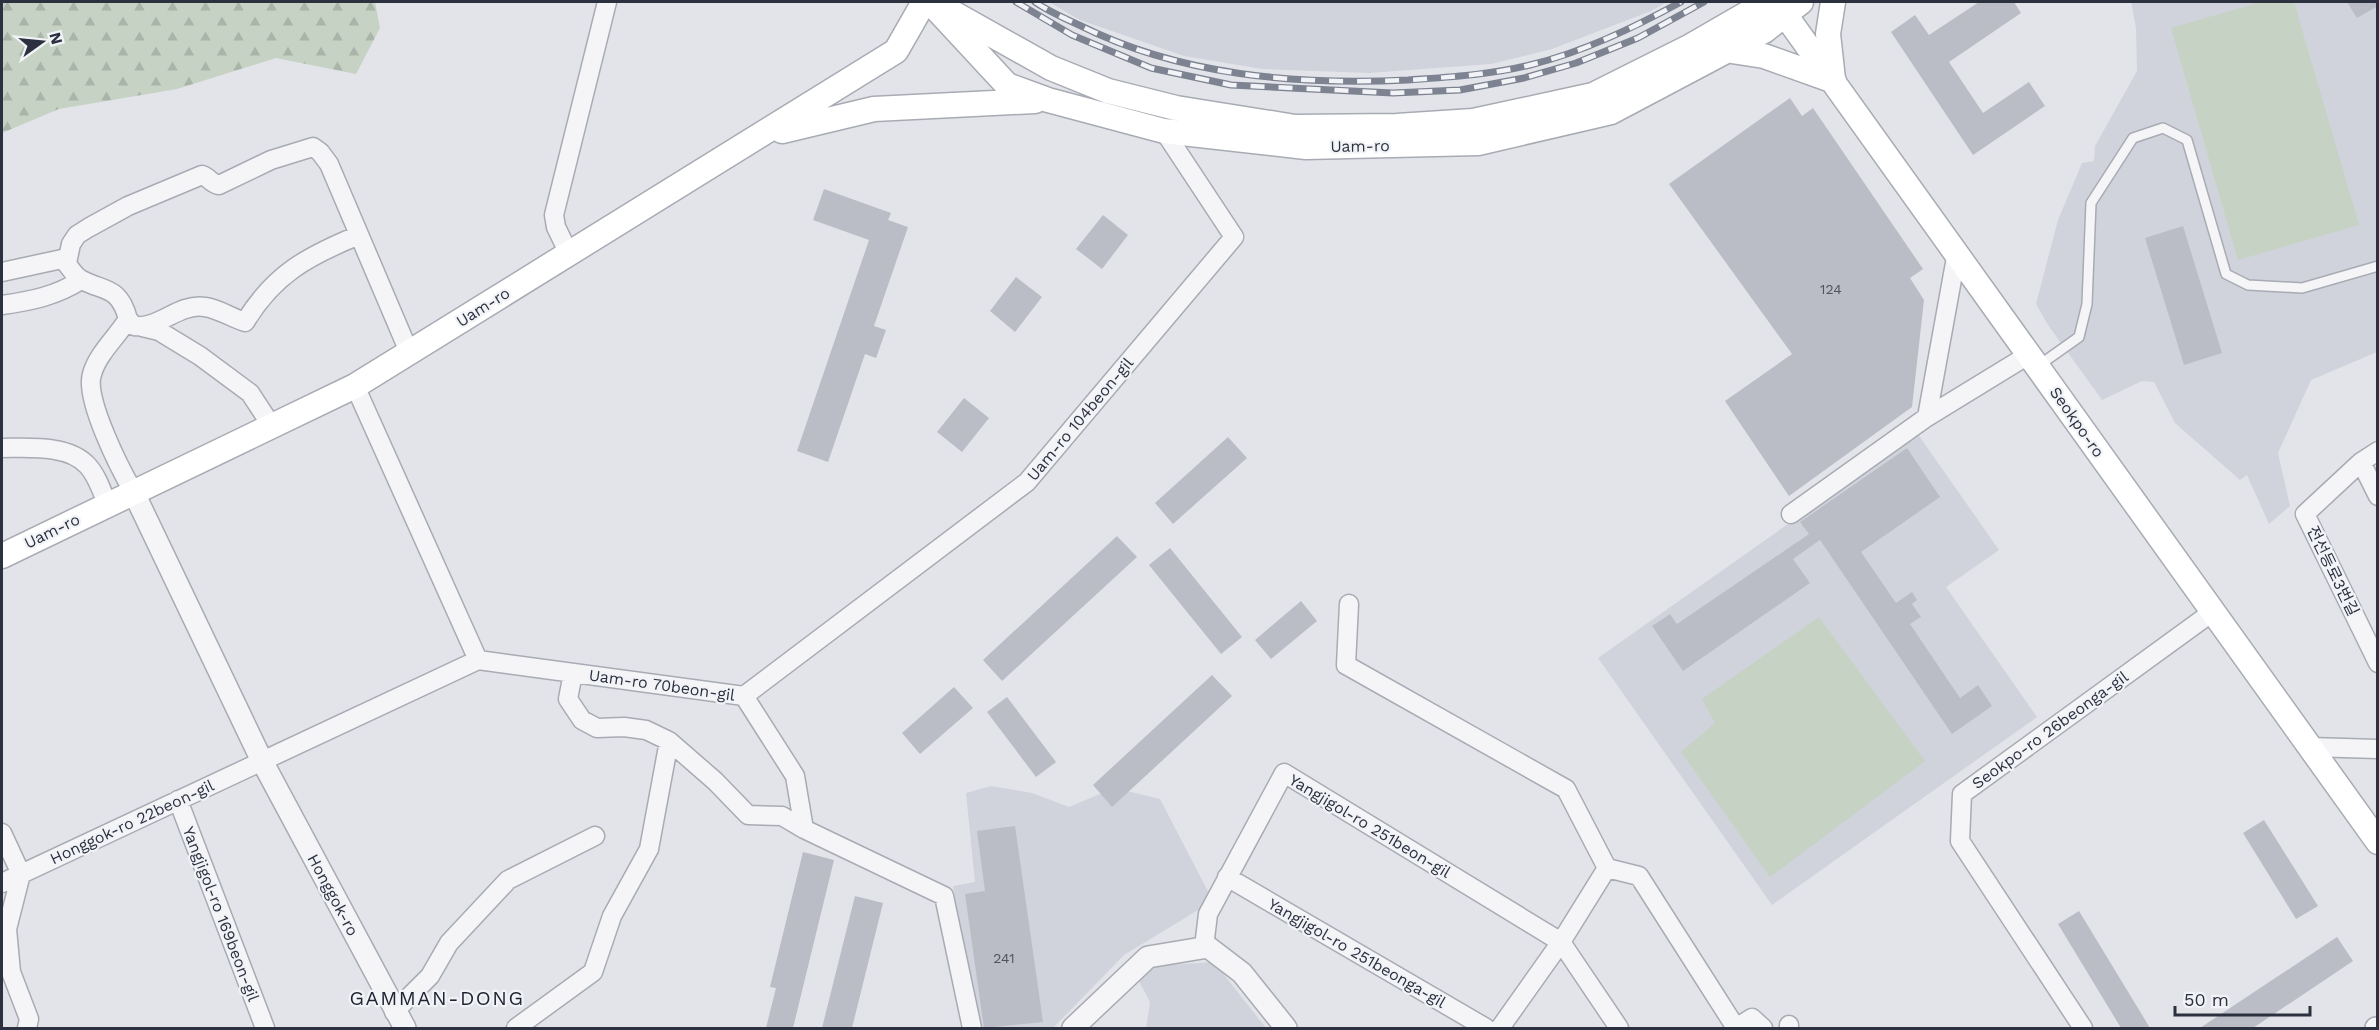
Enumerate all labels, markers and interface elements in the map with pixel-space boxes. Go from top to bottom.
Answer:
north arrow [12,12,72,72]
text: N [45,30,67,46]
street label: Uam-ro [1330,136,1390,156]
house number: 124 [1820,281,1842,297]
street label: Uam-ro [453,283,513,331]
street label: Uam-ro 104beon-gil [1023,353,1137,485]
street label: Seokpo-ro [2046,383,2108,461]
street label: Uam-ro [21,509,83,553]
street label: 전선등로3번길 [2303,523,2363,619]
street label: Uam-ro 70beon-gil [588,665,736,705]
street label: Seokpo-ro 26beonga-gil [1968,667,2132,793]
street label: Yangjigol-ro 251beon-gil [1286,770,1454,882]
street label: Honggok-ro 22beon-gil [47,776,217,868]
street label: Yangjigol-ro 169beon-gil [179,824,263,1004]
street label: Honggok-ro [303,851,363,939]
street label: Yangjigol-ro 251beonga-gil [1265,894,1449,1012]
house number: 241 [993,950,1015,966]
scale bar [2175,979,2310,1017]
district label: GAMMAN-DONG [350,986,524,1010]
text: 50 m [2184,989,2229,1010]

